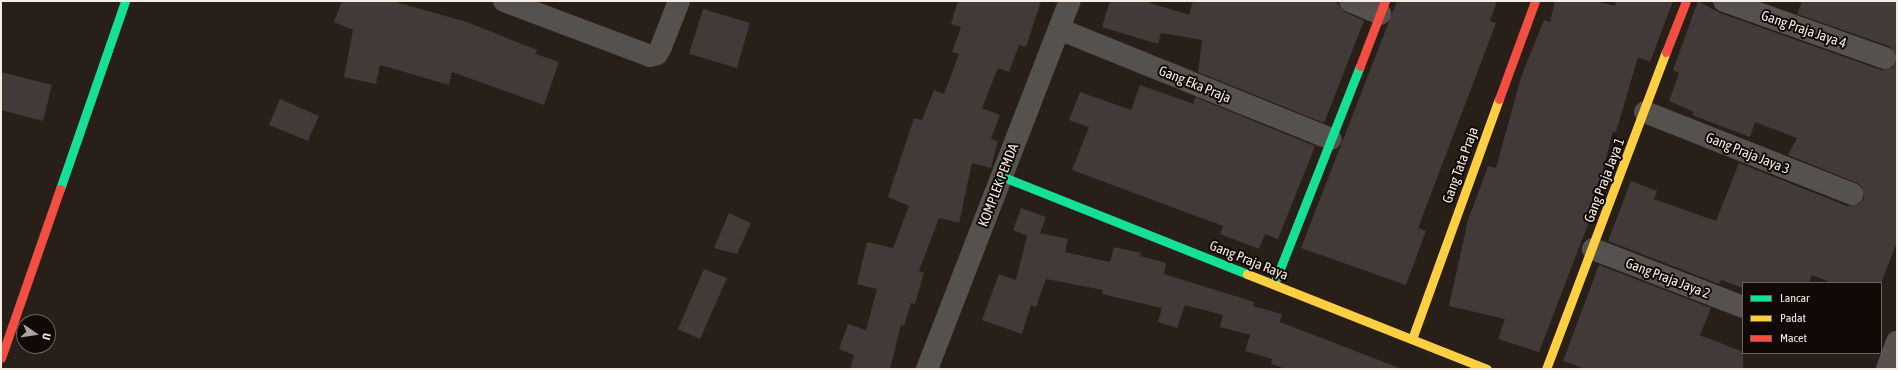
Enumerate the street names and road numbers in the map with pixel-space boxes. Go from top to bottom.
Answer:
street label: Gang Praja Jaya 4 [1759,7,1849,51]
street label: Gang Eka Praja [1157,62,1233,106]
street label: Gang Tata Praja [1438,125,1482,205]
street label: Gang Praja Jaya 3 [1704,129,1792,177]
street label: Gang Praja Jaya 1 [1580,135,1628,225]
street label: KOMPLEK PEMDA [974,141,1022,229]
street label: Gang Praja Raya [1207,237,1291,283]
street label: Gang Praja Jaya 2 [1623,254,1713,302]

